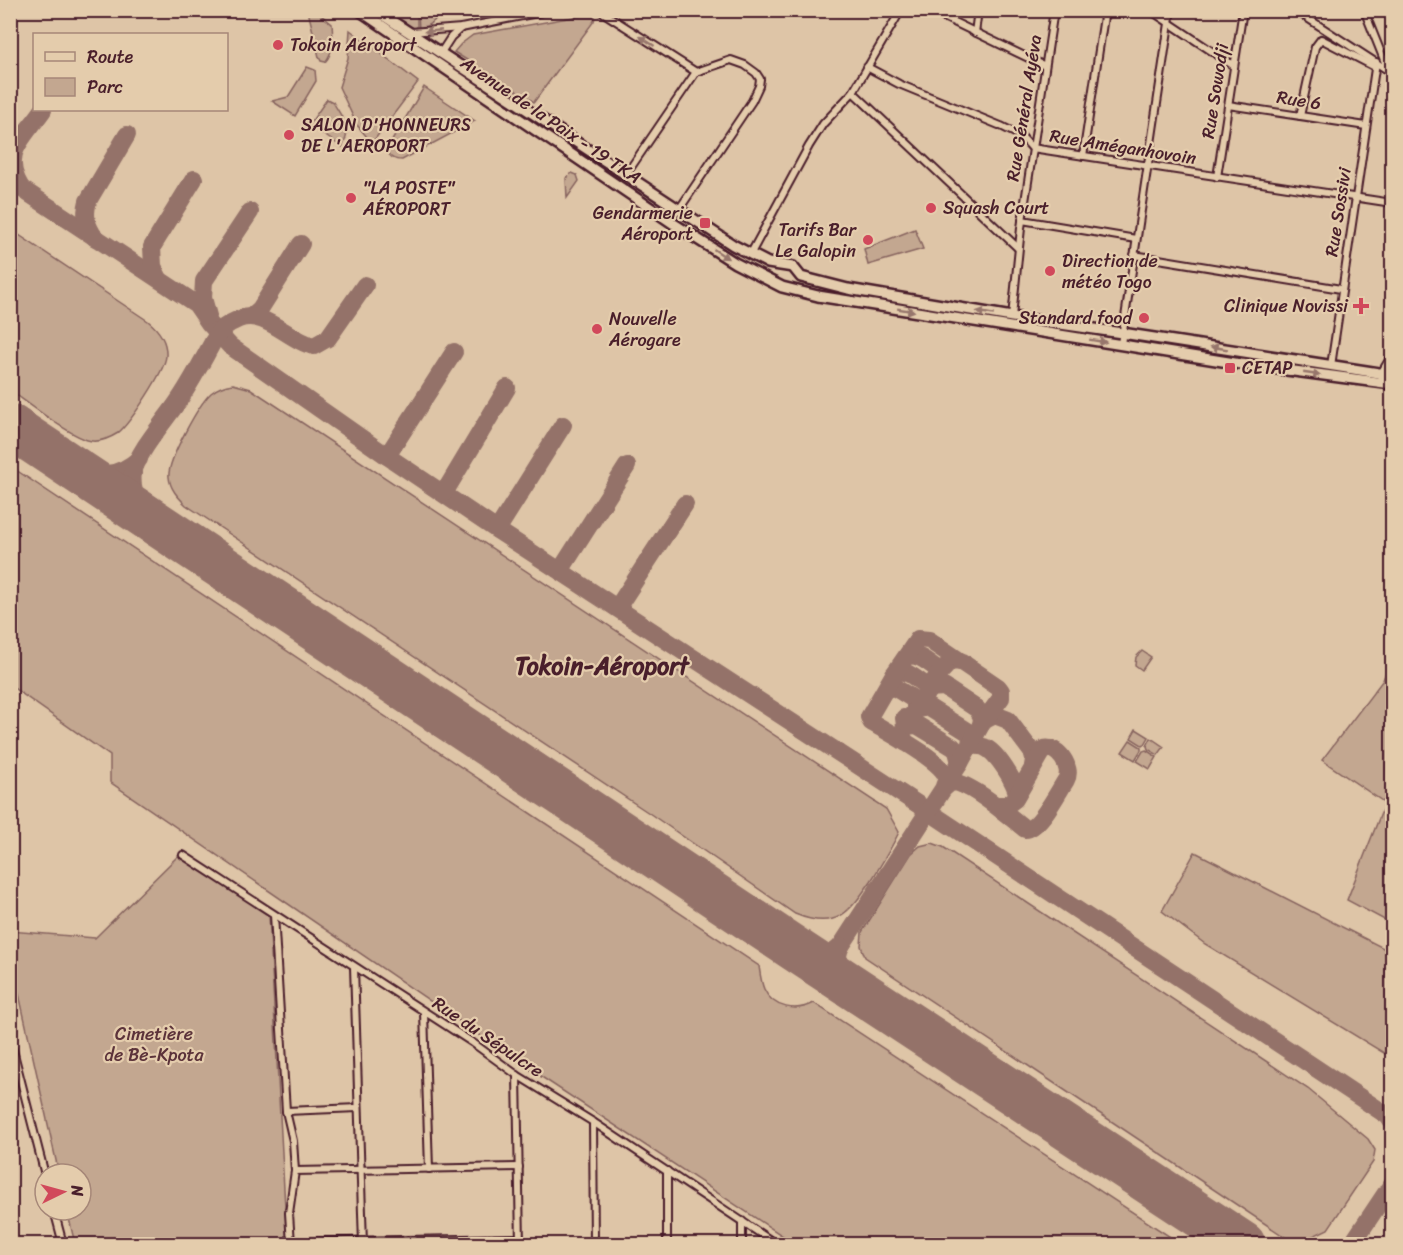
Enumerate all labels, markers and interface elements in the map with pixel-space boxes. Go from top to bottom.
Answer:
one-way arrow [423,26,442,36]
place label: Tokoin Aéroport [290,29,417,61]
street label: Rue Général Ayéva [997,32,1051,184]
legend [33,33,228,111]
one-way arrow [639,36,655,47]
marker: Tokoin Aéroport [271,38,285,52]
street label: Rue Sowodji [1192,40,1238,141]
text: Route [87,41,134,73]
street label: Avenue de la Paix - 19 TKA [453,47,648,193]
text: Parc [87,71,123,103]
street label: Rue 6 [1274,81,1324,119]
place label: SALON D'HONNEURS DE L'AEROPORT [301,109,471,162]
street label: Rue Améganhovoin [1047,120,1199,174]
marker: SALON D'HONNEURS DE L'AEROPORT [282,128,296,142]
street label: Rue Sossivi [1315,164,1361,259]
place label: "LA POSTE" AÉROPORT [362,172,456,225]
marker: "LA POSTE" AÉROPORT [344,191,358,205]
place label: Squash Court [943,192,1049,224]
place label: Gendarmerie Aéroport [593,197,693,250]
marker: Squash Court [924,201,938,215]
place label: Tarifs Bar Le Galopin [775,214,858,267]
marker: Gendarmerie Aéroport [698,216,712,230]
marker: Tarifs Bar Le Galopin [861,233,875,247]
place label: Direction de météo Togo [1062,245,1158,298]
one-way arrow [713,249,730,260]
marker: Direction de météo Togo [1043,264,1057,278]
place label: Clinique Novissi [1224,290,1349,322]
marker: Clinique Novissi [1352,297,1370,315]
place label: Standard food [1019,302,1134,334]
place label: Nouvelle Aérogare [608,303,681,356]
one-way arrow [896,305,915,314]
one-way arrow [975,308,994,317]
marker: Standard food [1137,311,1151,325]
marker: Nouvelle Aérogare [590,322,604,336]
one-way arrow [1089,336,1108,345]
one-way arrow [1209,343,1228,352]
place label: CETAP [1242,352,1293,384]
marker: CETAP [1223,361,1237,375]
one-way arrow [1302,369,1321,378]
district label: Tokoin-Aéroport [515,645,690,687]
street label: Rue du Sépulcre [426,988,550,1086]
park label: Cimetière de Bè-Kpota [105,1018,204,1071]
north arrow [33,1162,93,1222]
text: N [62,1183,92,1198]

